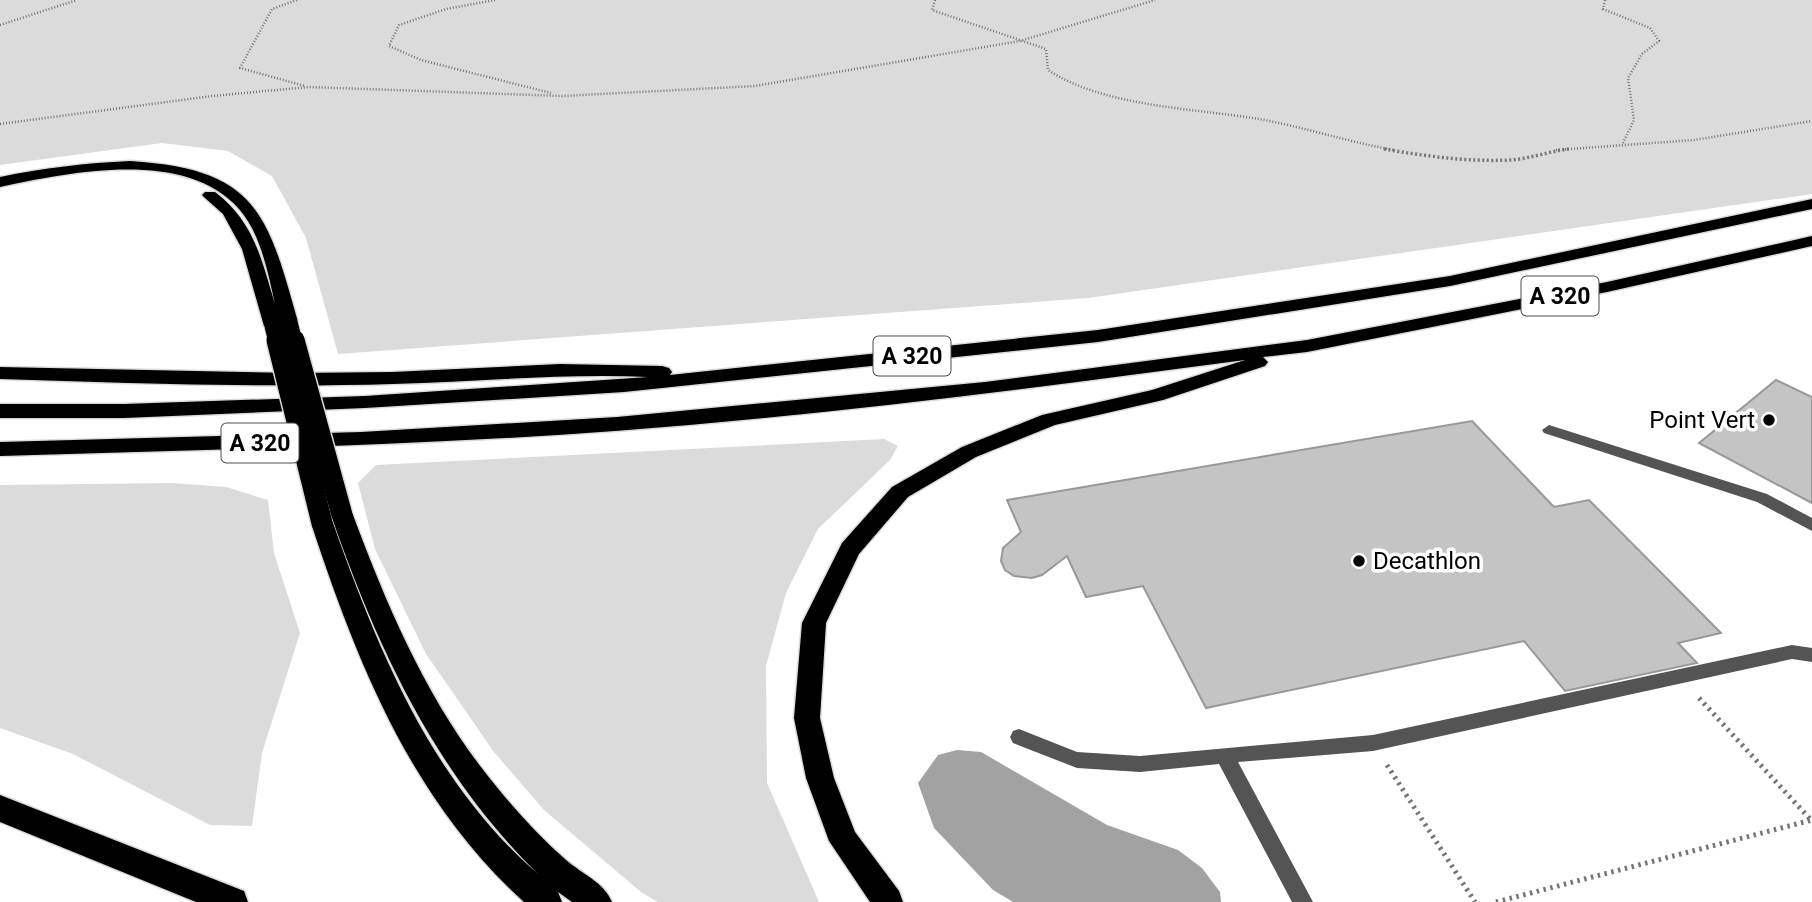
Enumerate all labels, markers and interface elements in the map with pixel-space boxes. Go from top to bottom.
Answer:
road number: A 320 [1522,276,1598,316]
road number: A 320 [874,336,950,376]
place label: Point Vert [1649,406,1755,434]
marker: Point Vert [1761,412,1777,428]
road number: A 320 [222,424,298,462]
place label: Decathlon [1373,547,1481,575]
marker: Decathlon [1351,553,1367,569]

